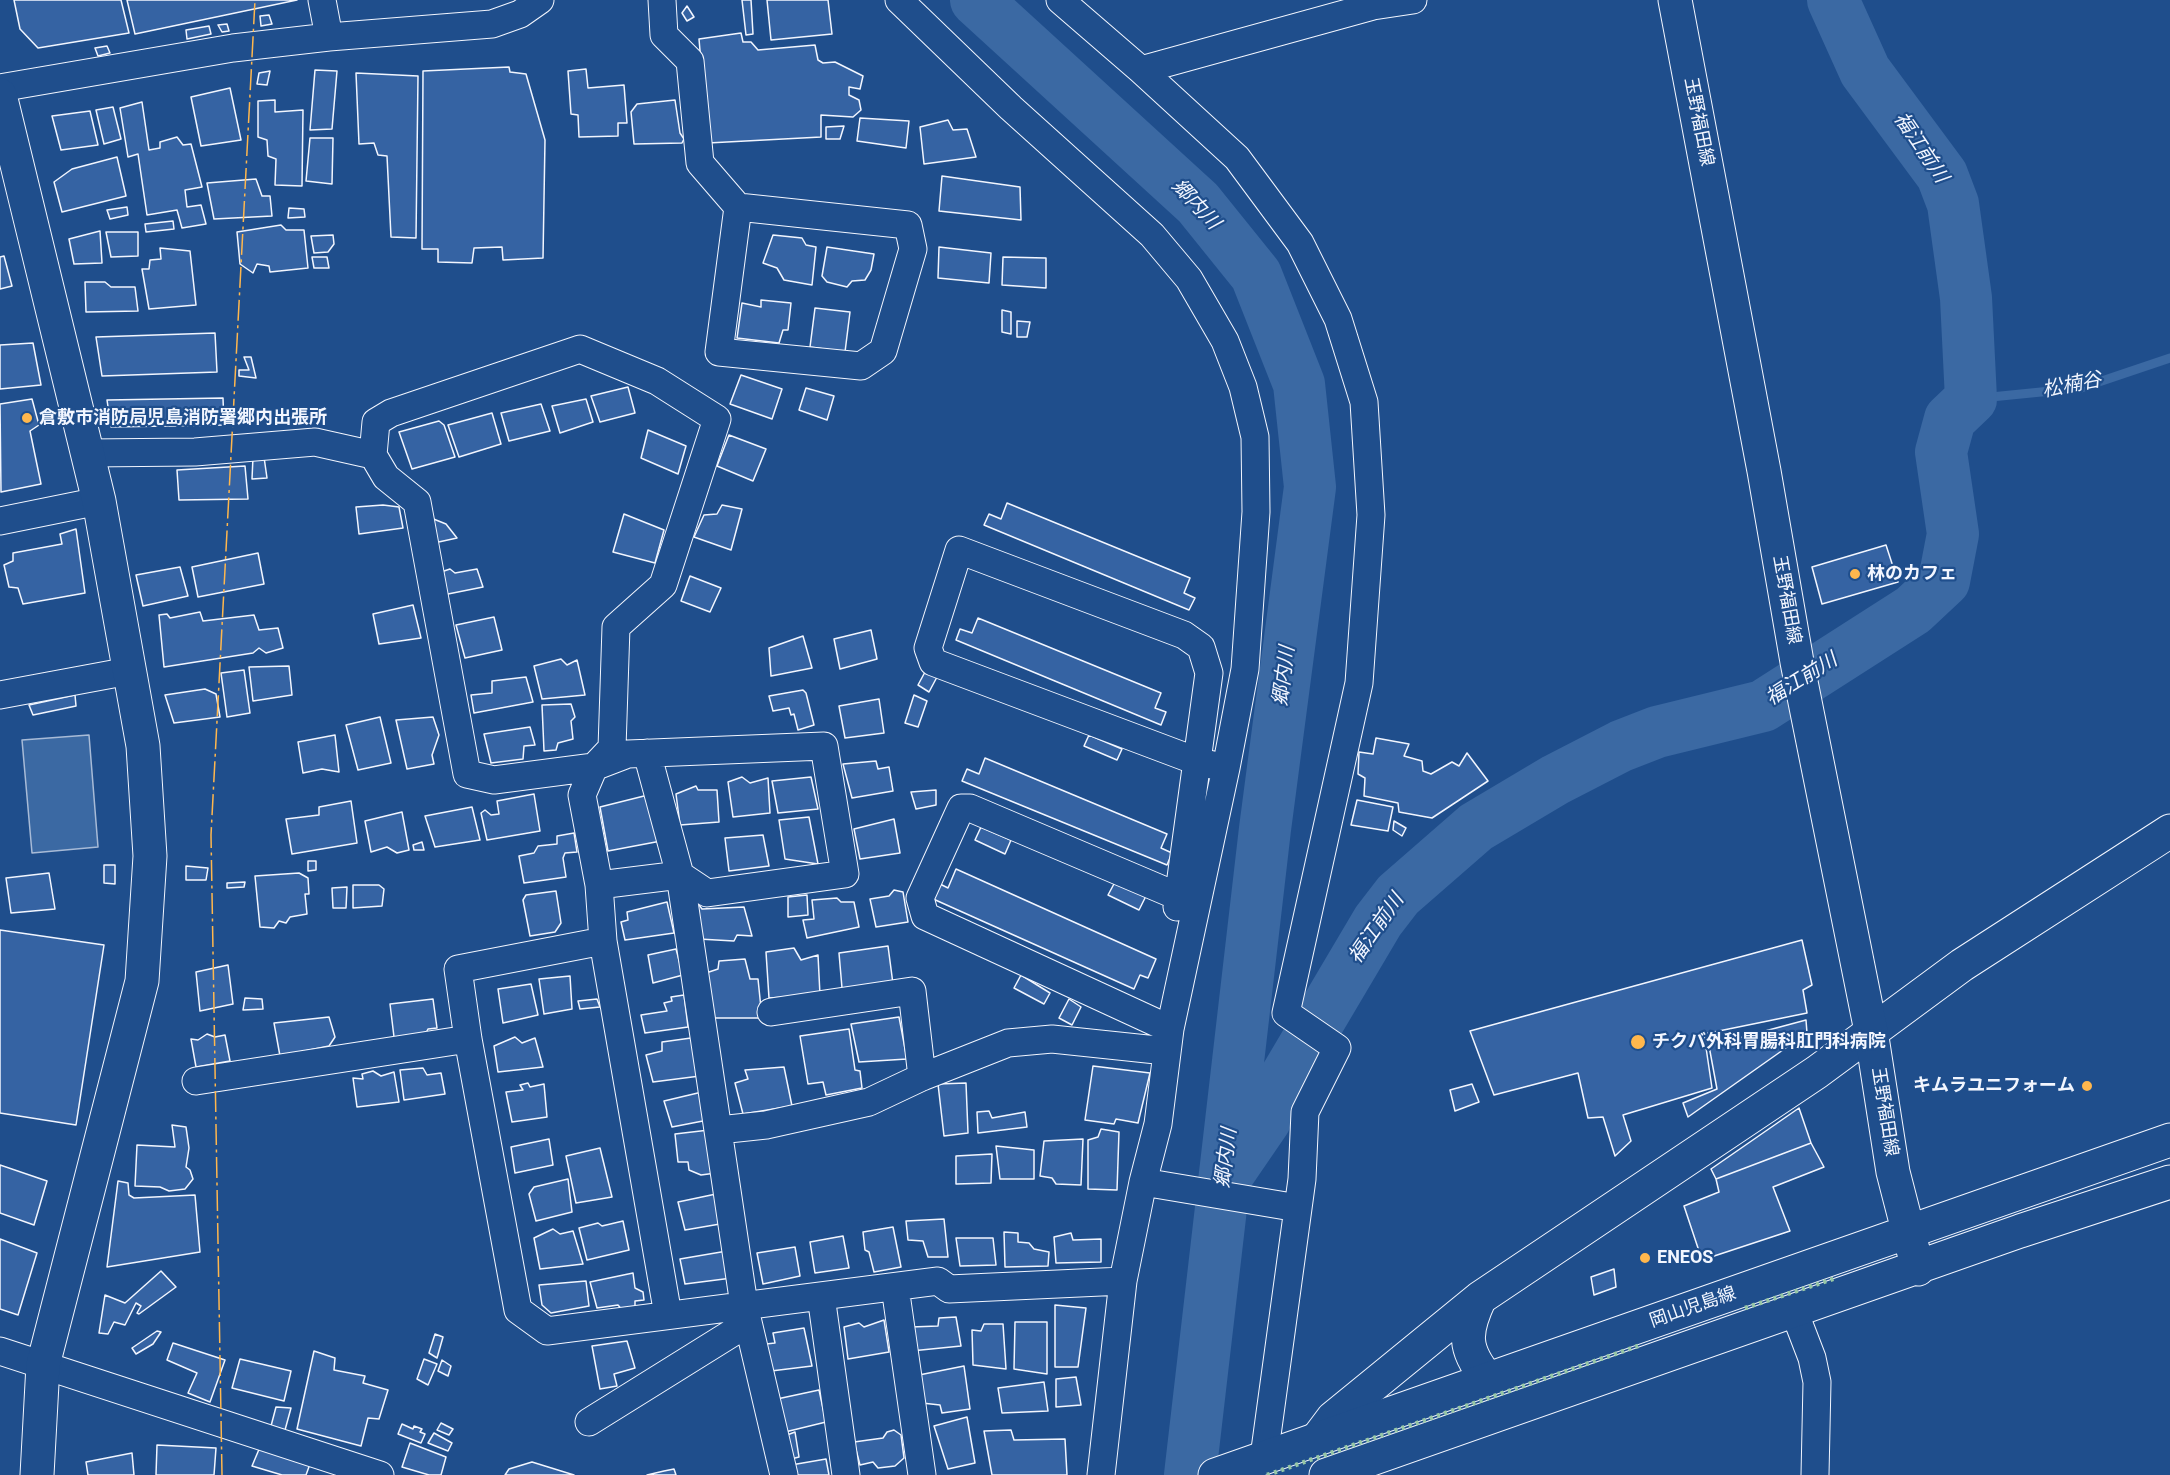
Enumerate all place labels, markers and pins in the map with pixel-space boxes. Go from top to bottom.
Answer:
place label: 倉敷市消防局児島消防署郷内出張所 [39,407,327,429]
marker: 倉敷市消防局児島消防署郷内出張所 [20,411,34,425]
place label: 林のカフェ [1867,563,1957,585]
marker: 林のカフェ [1848,567,1862,581]
place label: チクバ外科胃腸科肛門科病院 [1652,1031,1886,1053]
marker: チクバ外科胃腸科肛門科病院 [1629,1033,1647,1051]
place label: キムラユニフォーム [1913,1075,2075,1097]
marker: キムラユニフォーム [2080,1079,2094,1093]
place label: ENEOS [1657,1247,1713,1269]
marker: ENEOS [1638,1251,1652,1265]

